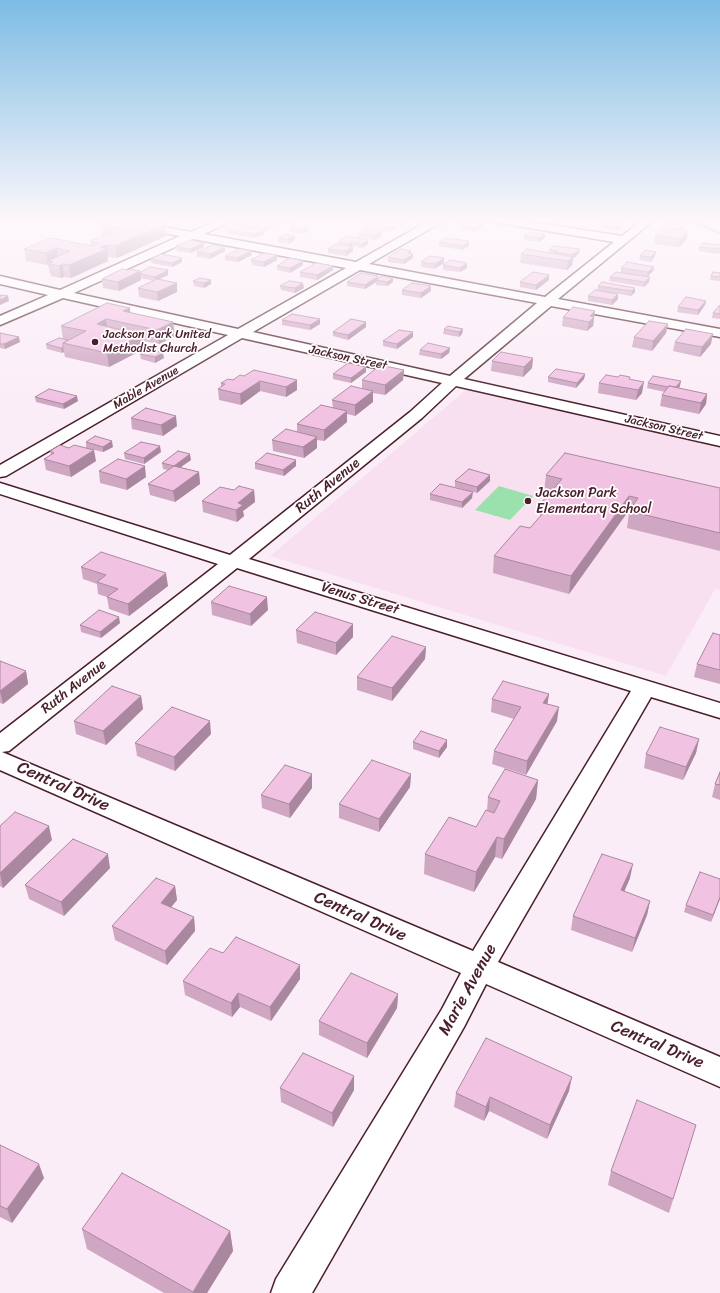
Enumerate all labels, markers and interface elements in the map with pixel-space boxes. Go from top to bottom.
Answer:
place label: Jackson Park United Methodist Church [103,328,211,356]
marker: Jackson Park United Methodist Church [90,337,100,347]
street label: Jackson Street [308,343,388,373]
street label: Mable Avenue [111,363,181,413]
street label: Jackson Street [624,412,704,444]
street label: Ruth Avenue [292,455,364,517]
place label: Jackson Park Elementary School [536,485,652,518]
marker: Jackson Park Elementary School [523,496,533,506]
street label: Venus Street [319,579,401,619]
street label: Ruth Avenue [38,656,110,718]
street label: Central Drive [14,758,112,816]
street label: Central Drive [311,888,409,946]
street label: Marie Avenue [435,941,501,1039]
street label: Central Drive [607,1016,707,1074]

